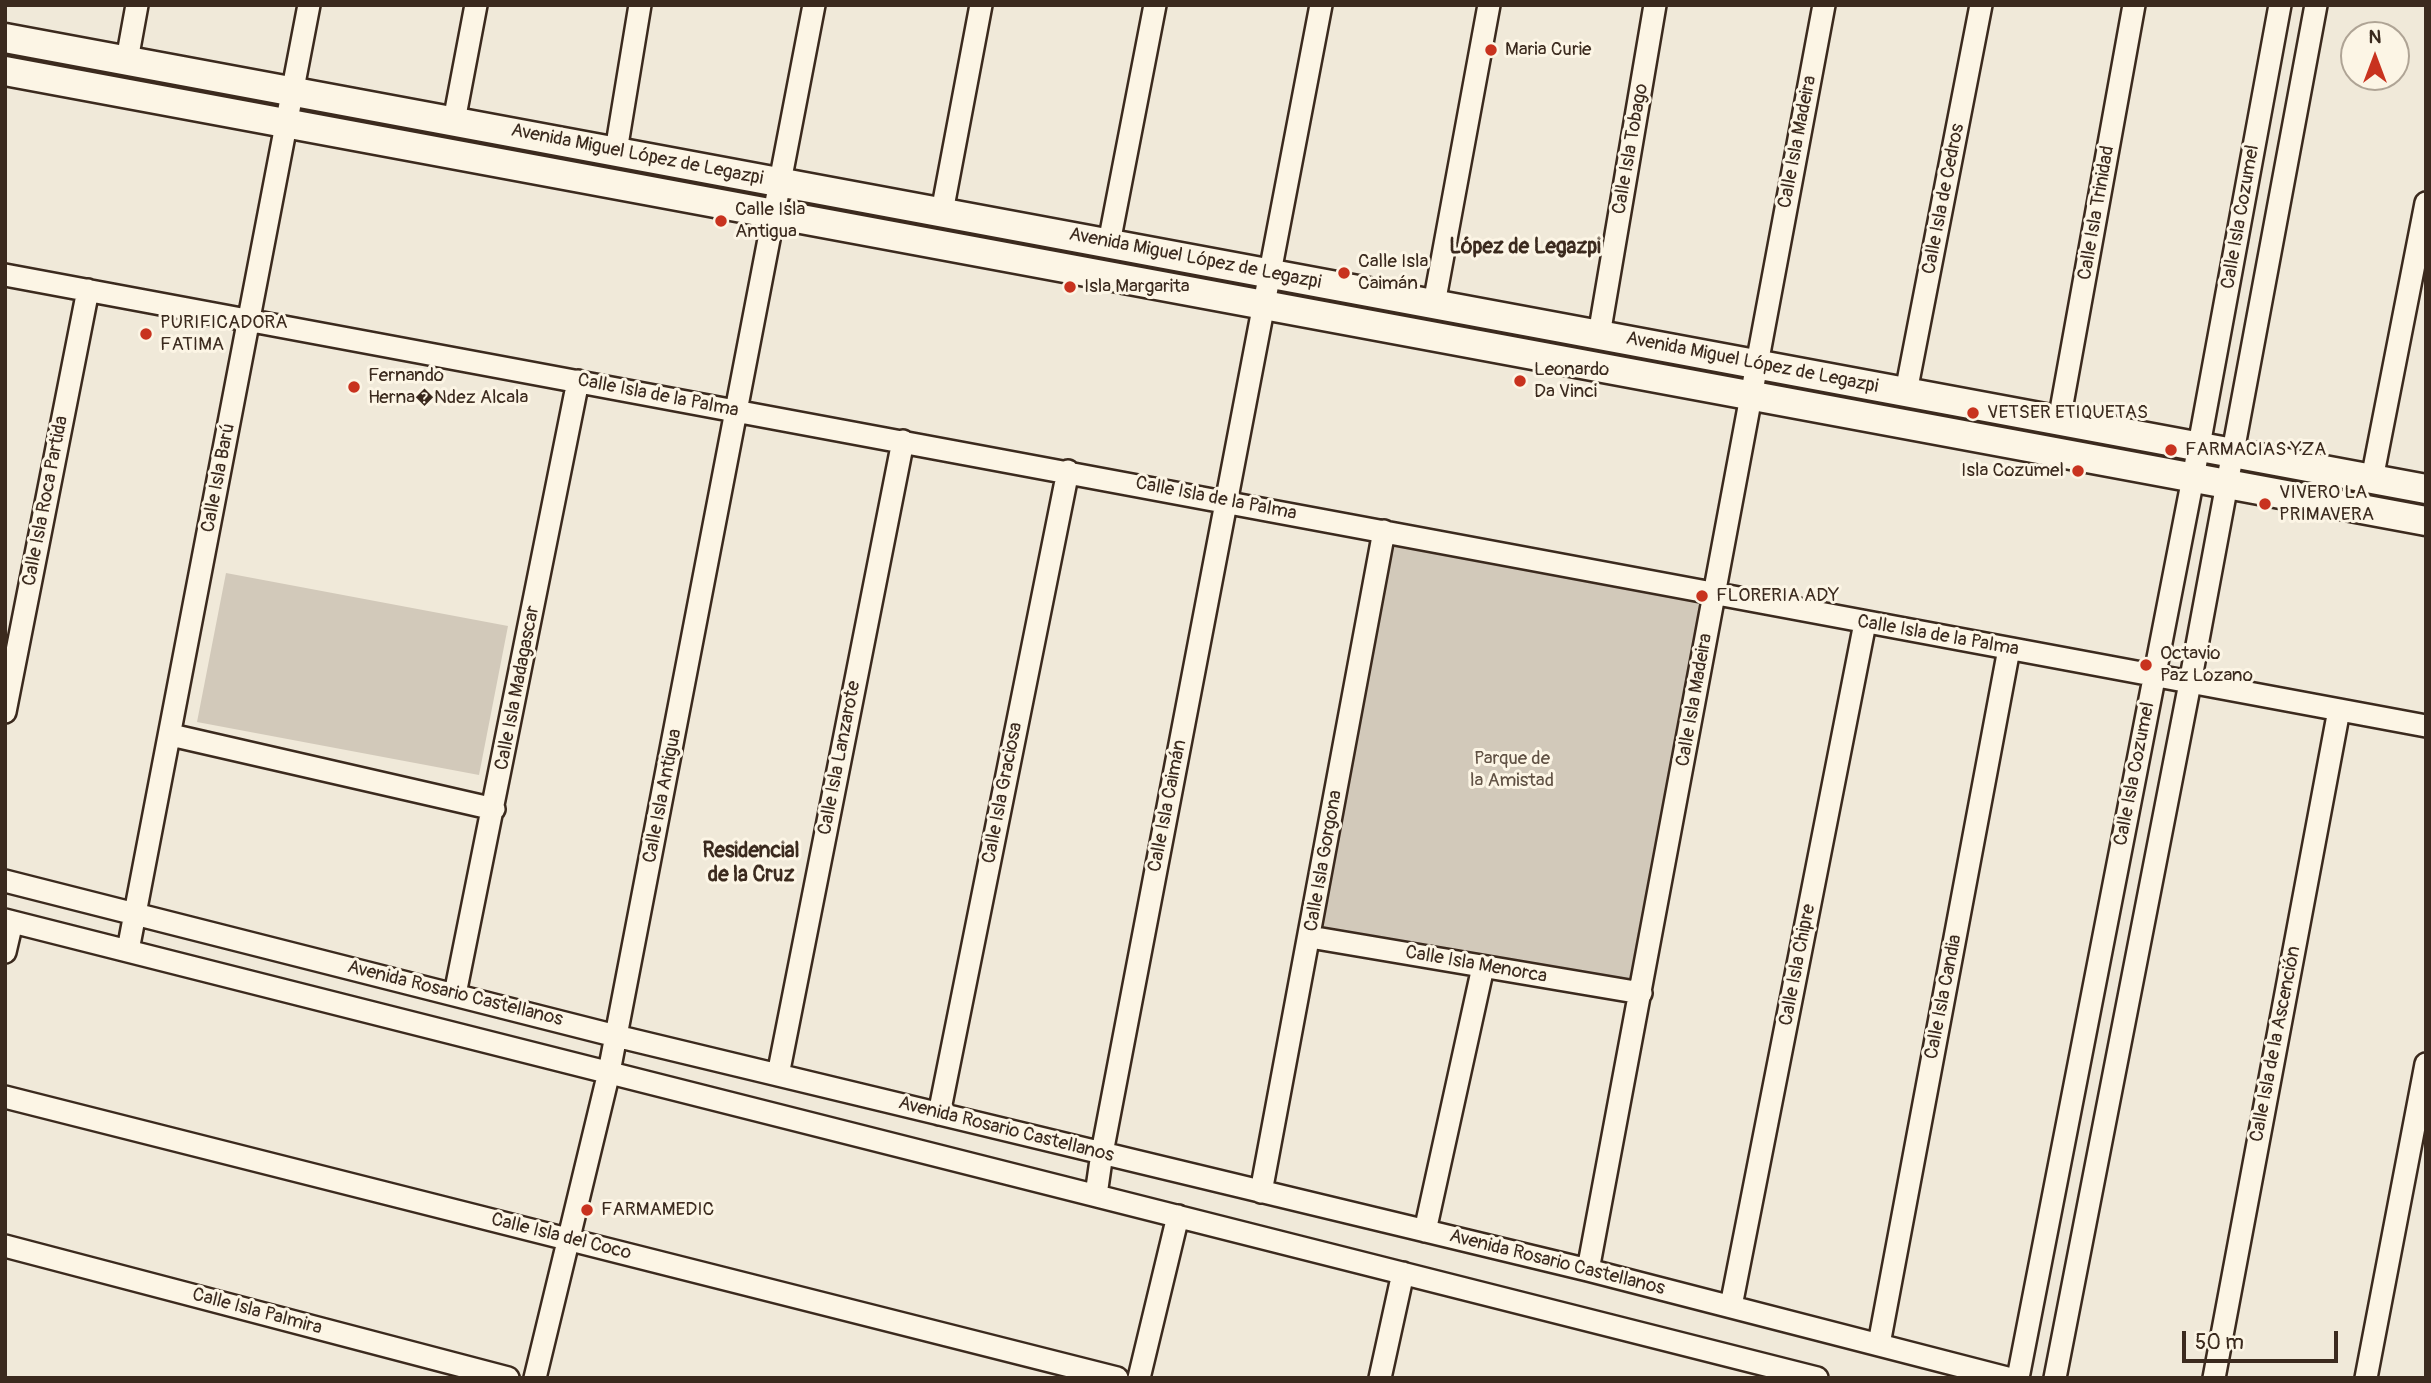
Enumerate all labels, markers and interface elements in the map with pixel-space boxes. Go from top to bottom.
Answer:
north arrow [2340,21,2410,91]
text: N [2369,25,2381,49]
place label: Maria Curie [1505,39,1591,61]
marker: Maria Curie [1483,42,1499,58]
street label: Calle Isla Madeira [1774,74,1822,210]
street label: Calle Isla Tobago [1608,82,1654,216]
street label: Avenida Miguel López de Legazpi [509,119,765,191]
street label: Calle Isla de Cedros [1918,122,1970,276]
street label: Calle Isla Cozumel [2217,143,2265,291]
street label: Calle Isla Trinidad [2074,144,2120,282]
place label: Calle Isla Antigua [735,199,805,243]
marker: Calle Isla Antigua [713,213,729,229]
street label: Avenida Miguel López de Legazpi [1067,223,1323,295]
district label: López de Legazpi [1449,235,1601,261]
place label: Calle Isla Caimán [1358,251,1428,295]
marker: Calle Isla Caimán [1336,265,1352,281]
place label: Isla Margarita [1084,276,1190,298]
marker: Isla Margarita [1062,279,1078,295]
place label: PURIFICADORA FATIMA [160,312,288,356]
marker: PURIFICADORA FATIMA [138,326,154,342]
street label: Avenida Miguel López de Legazpi [1624,327,1880,399]
place label: Leonardo Da Vinci [1534,359,1609,403]
place label: Fernando Herna�Ndez Alcala [368,365,528,409]
street label: Calle Isla de la Palma [575,369,741,423]
marker: Leonardo Da Vinci [1512,373,1528,389]
marker: Fernando Herna�Ndez Alcala [346,379,362,395]
place label: VETSER ETIQUETAS [1987,402,2148,424]
marker: VETSER ETIQUETAS [1965,405,1981,421]
street label: Calle Isla Roca Partida [18,414,74,588]
street label: Calle Isla Barú [197,422,241,534]
place label: FARMACIAS YZA [2185,439,2326,461]
marker: FARMACIAS YZA [2163,442,2179,458]
place label: Isla Cozumel [1961,460,2064,482]
marker: Isla Cozumel [2070,463,2086,479]
street label: Calle Isla de la Palma [1133,472,1299,526]
place label: VIVERO LA PRIMAVERA [2279,482,2374,526]
marker: VIVERO LA PRIMAVERA [2257,496,2273,512]
place label: FLORERIA ADY [1716,585,1839,607]
marker: FLORERIA ADY [1694,588,1710,604]
street label: Calle Isla Madagascar [491,604,545,772]
street label: Calle Isla de la Palma [1855,611,2021,661]
street label: Calle Isla Madeira [1672,632,1718,768]
place label: Octavio Paz Lozano [2160,643,2253,687]
marker: Octavio Paz Lozano [2138,657,2154,673]
street label: Calle Isla Lanzarote [814,679,866,837]
street label: Calle Isla Cozumel [2110,700,2160,848]
street label: Calle Isla Graciosa [978,721,1028,865]
street label: Calle Isla Antigua [639,727,687,865]
street label: Calle Isla Caimán [1144,738,1192,874]
park label: Parque de la Amistad [1470,748,1554,792]
street label: Calle Isla Gorgona [1300,789,1348,933]
district label: Residencial de la Cruz [702,839,800,889]
street label: Calle Isla Chipre [1775,902,1821,1028]
street label: Calle Isla Candia [1921,933,1967,1061]
street label: Calle Isla Menorca [1403,941,1549,989]
street label: Calle Isla de la Ascención [2246,944,2306,1144]
street label: Avenida Rosario Castellanos [345,956,565,1032]
street label: Avenida Rosario Castellanos [896,1092,1116,1168]
place label: FARMAMEDIC [601,1199,714,1221]
marker: FARMAMEDIC [579,1202,595,1218]
street label: Calle Isla del Coco [489,1209,633,1265]
street label: Avenida Rosario Castellanos [1447,1225,1667,1301]
street label: Calle Isla Palmira [190,1284,324,1340]
scale bar [2186,1316,2342,1360]
text: 50 m [2195,1329,2244,1356]

